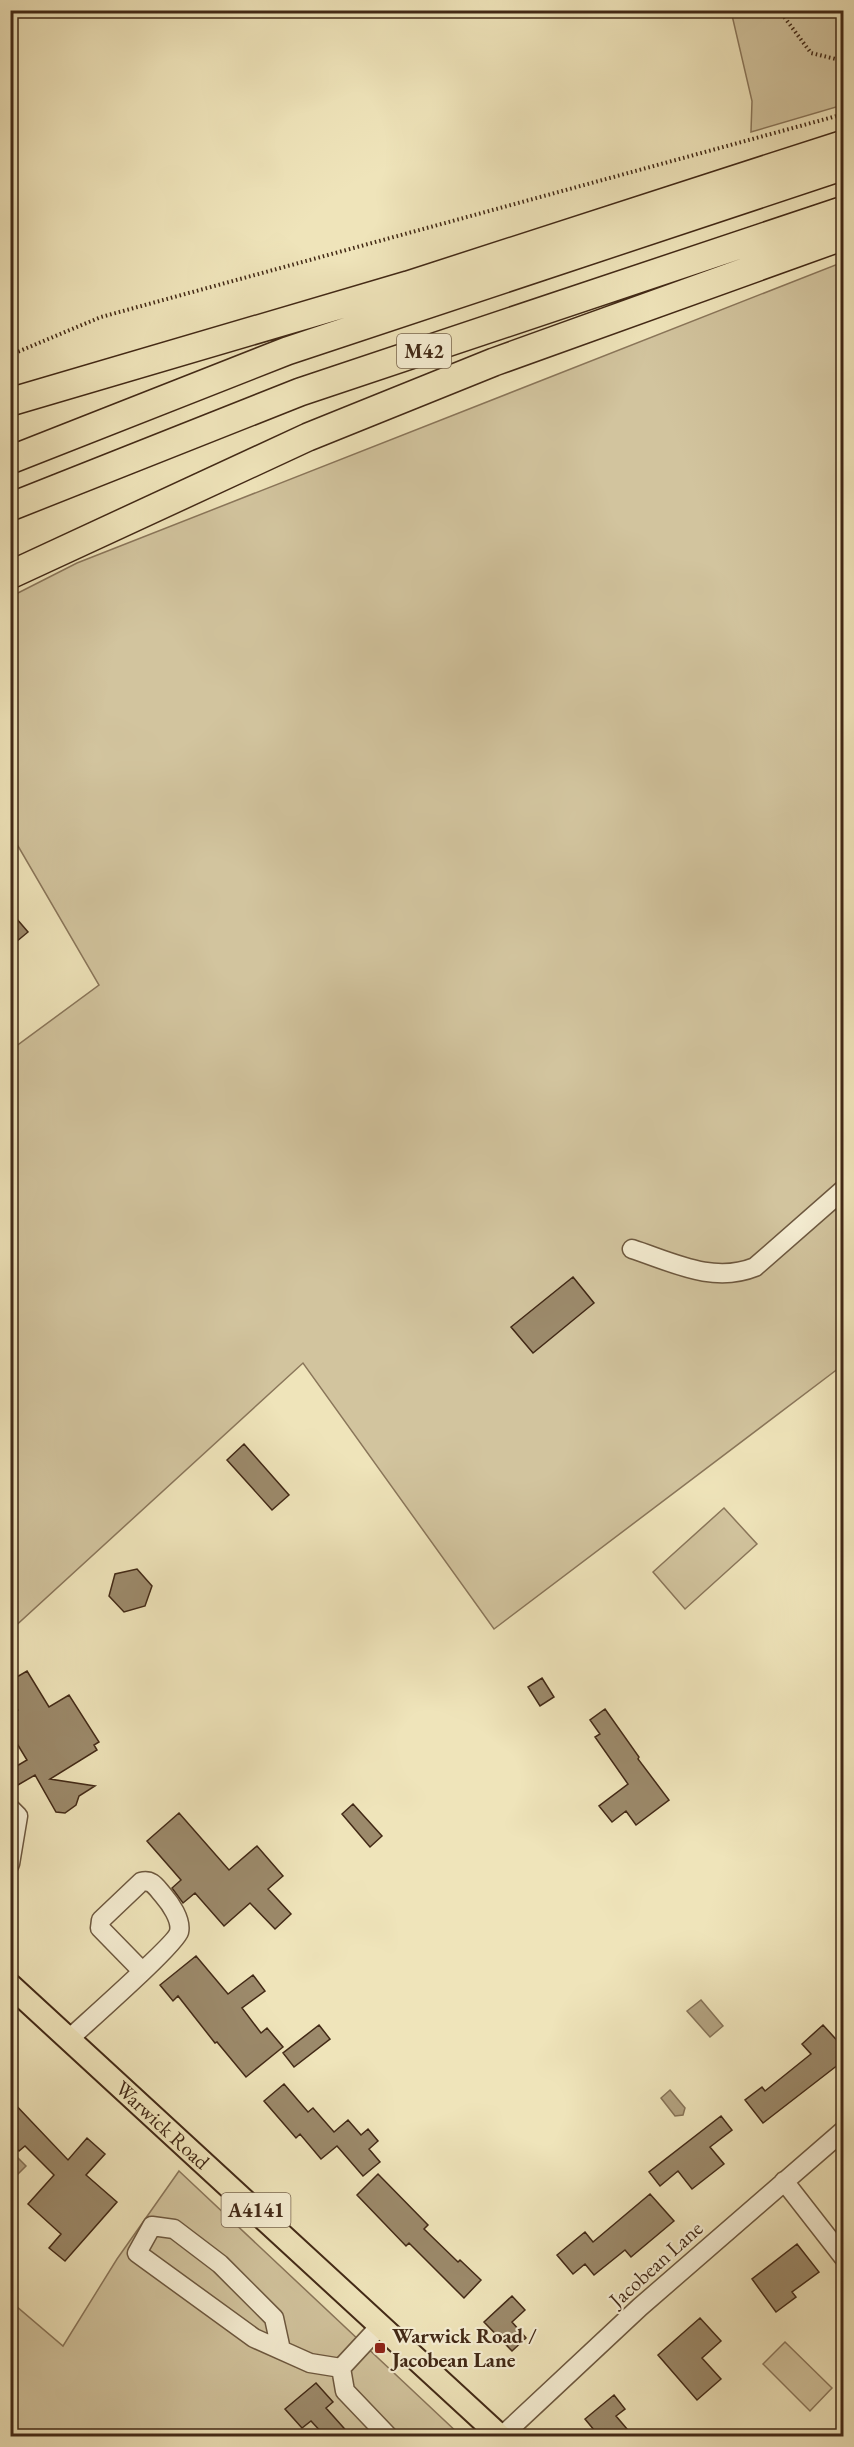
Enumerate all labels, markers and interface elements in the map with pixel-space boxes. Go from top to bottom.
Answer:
road number: M42 [397,334,451,368]
street label: Warwick Road [110,2075,216,2175]
road number: A4141 [222,2193,290,2227]
street label: Jacobean Lane [602,2215,708,2314]
place label: Warwick Road / Jacobean Lane [390,2322,537,2373]
marker: Warwick Road / Jacobean Lane [373,2341,387,2355]

